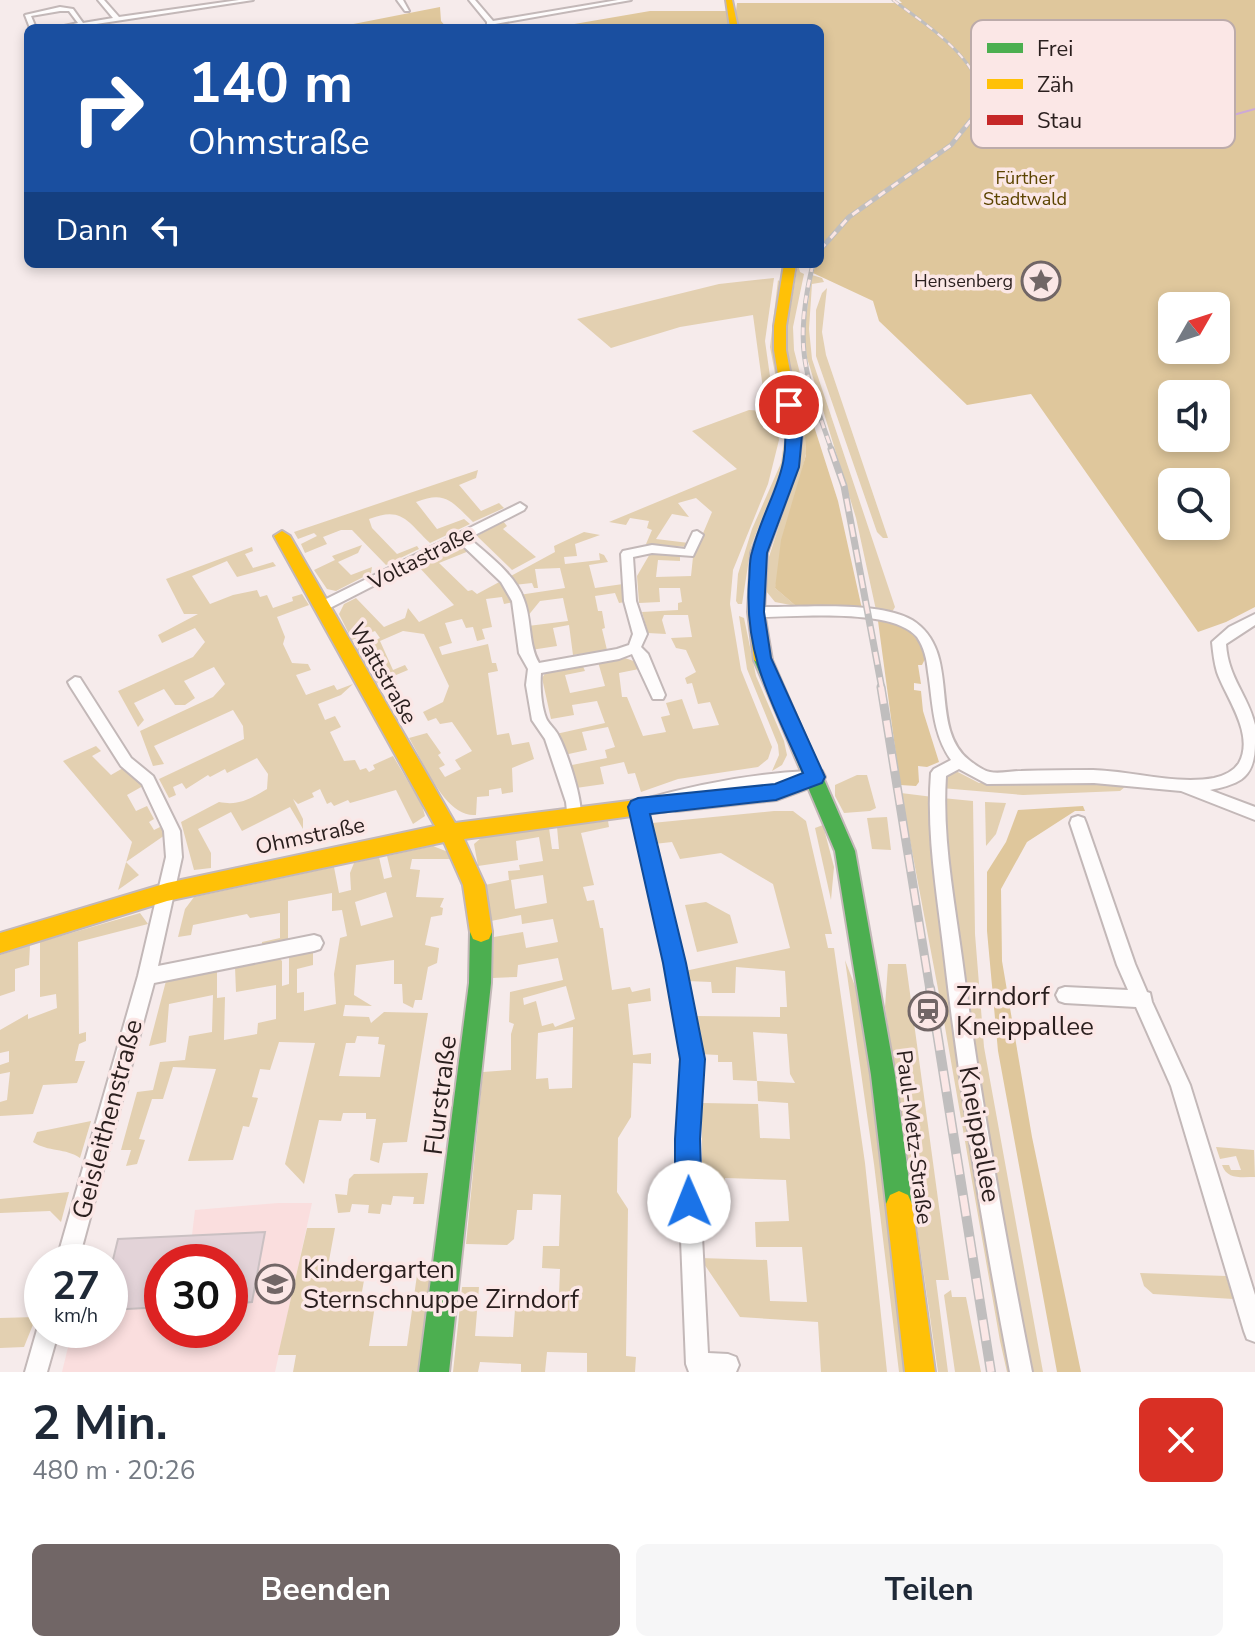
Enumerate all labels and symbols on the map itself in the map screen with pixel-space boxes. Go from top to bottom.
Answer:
legend [971,20,1235,148]
text: Frei [1037,34,1073,64]
text: Zäh [1037,70,1074,100]
text: Stau [1037,106,1082,136]
park label: Fürther Stadtwald [983,166,1067,211]
place icon: Hensenberg [1020,260,1062,302]
place label: Hensenberg [914,269,1013,293]
north arrow [1158,292,1230,364]
pin [755,371,823,439]
street label: Voltastraße [363,519,479,598]
street label: Wattstraße [342,617,424,730]
street label: Ohmstraße [253,810,368,862]
place label: Zirndorf Kneippallee [956,979,1094,1044]
station icon: Zirndorf Kneippallee [907,990,949,1032]
street label: Geisleithenstraße [64,1015,151,1223]
street label: Flurstraße [416,1033,465,1157]
street label: Paul-Metz-Straße [888,1048,940,1226]
street label: Kneippallee [950,1063,1009,1205]
position arrow [647,1160,731,1244]
speed limit sign: 30 [144,1244,248,1348]
place label: Kindergarten Sternschnuppe Zirndorf [303,1252,579,1317]
school or university icon: Kindergarten Sternschnuppe Zirndorf [254,1263,296,1305]

